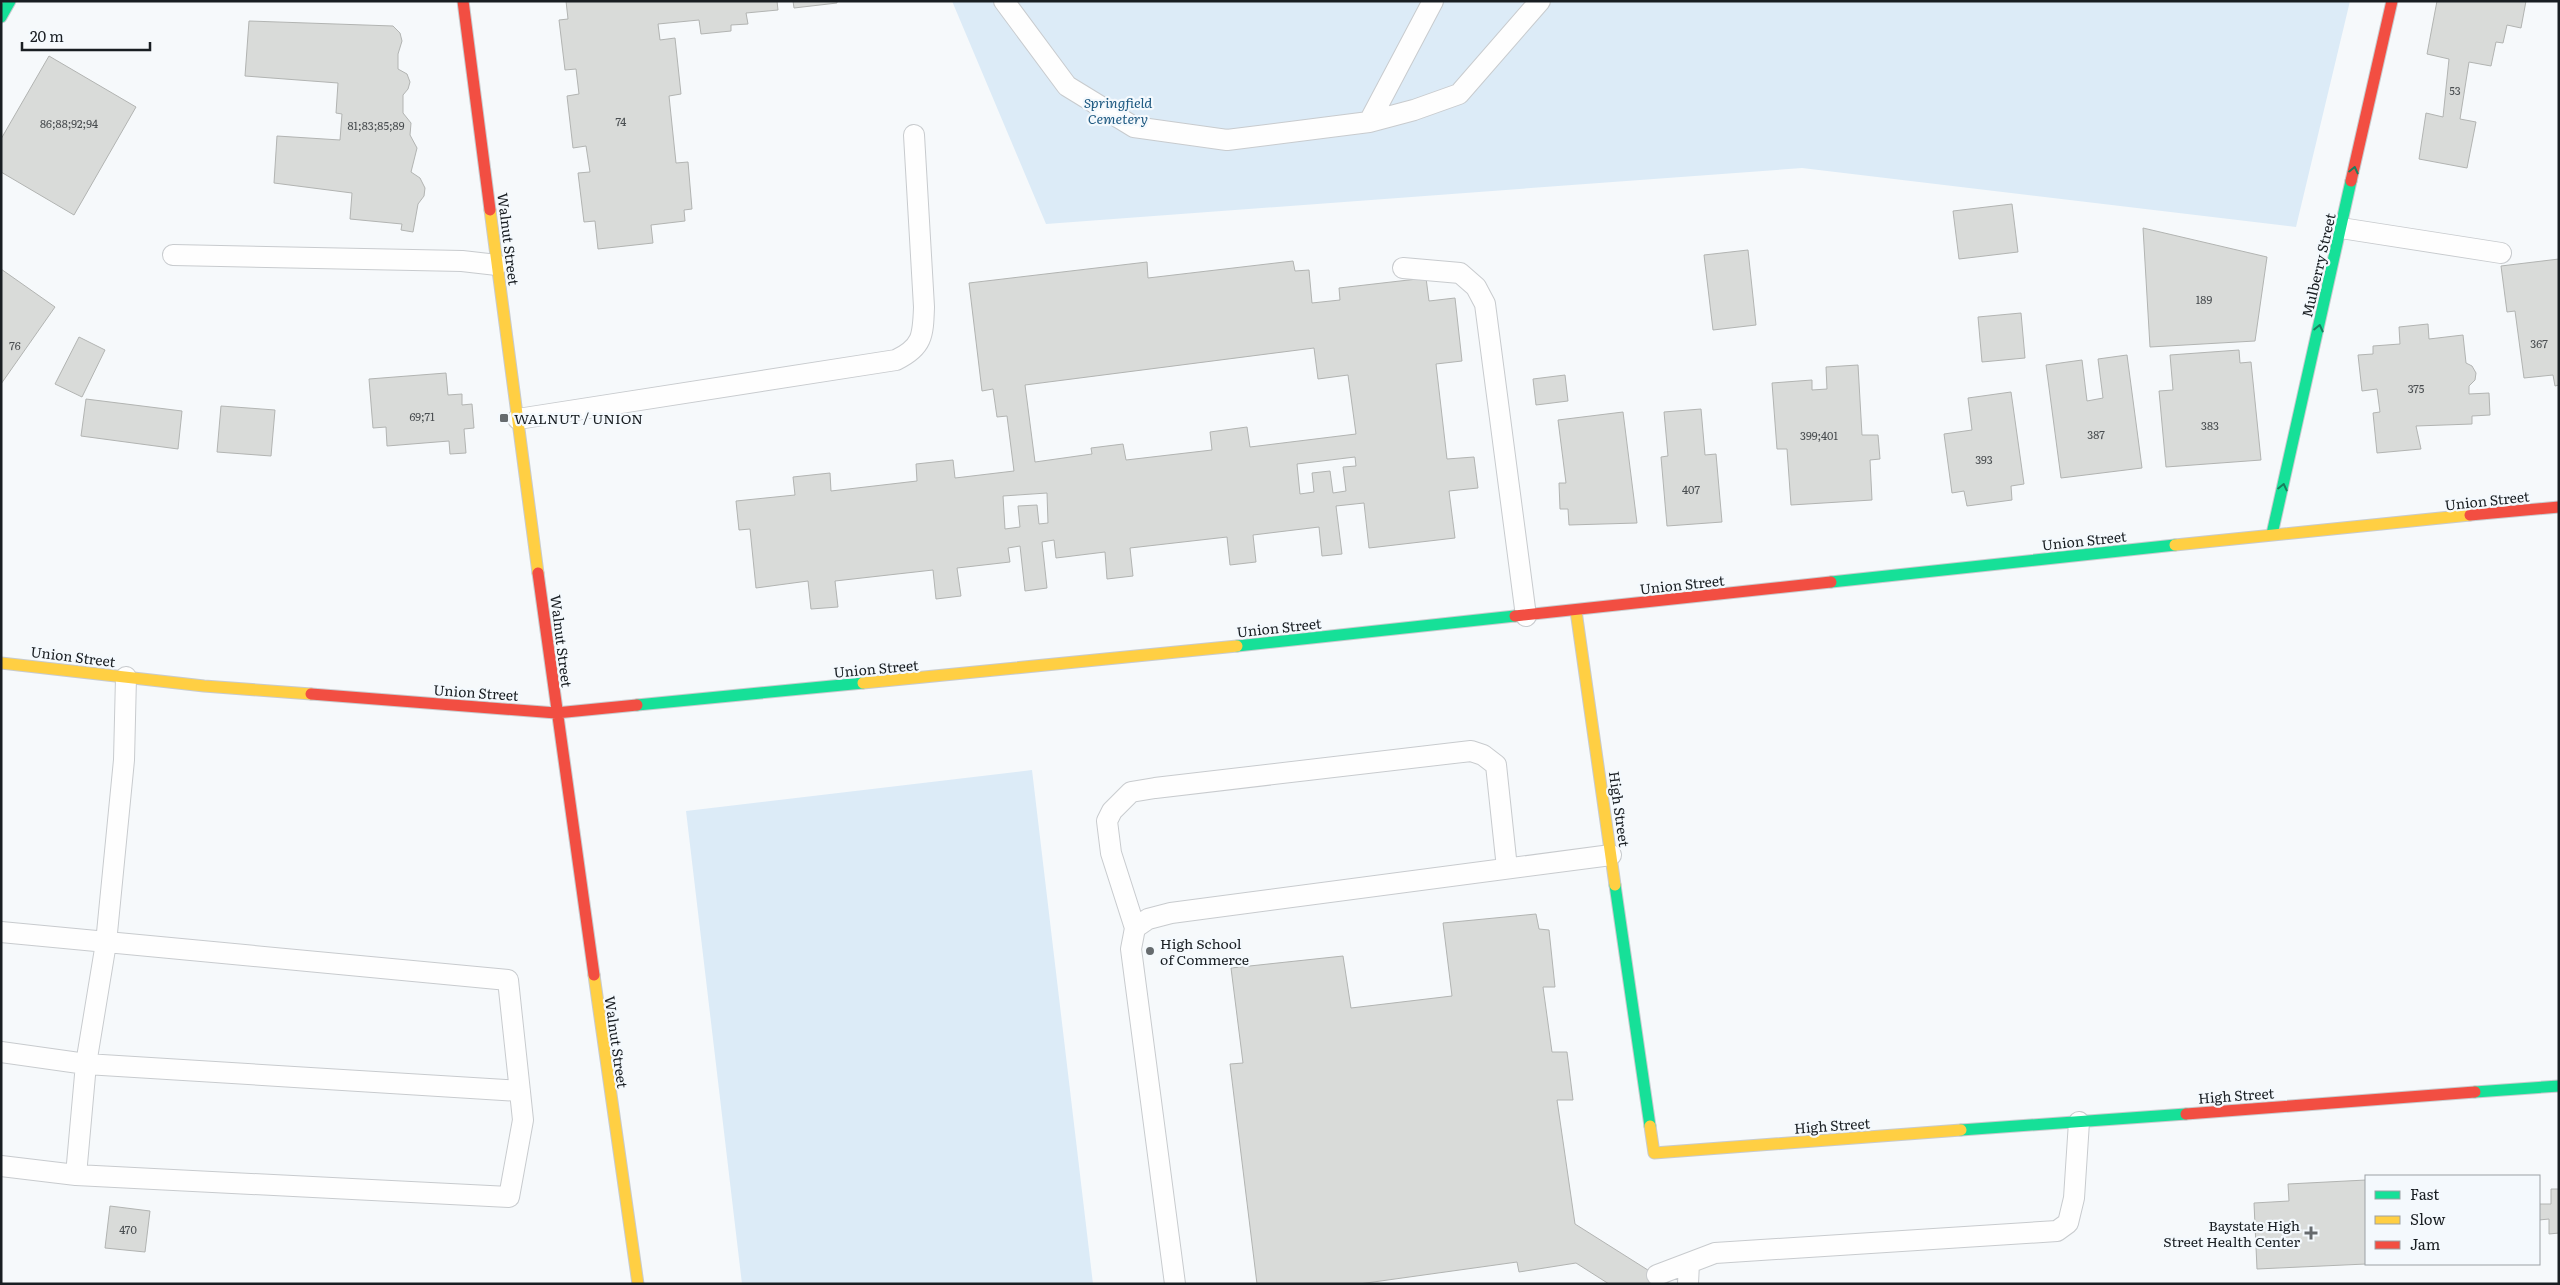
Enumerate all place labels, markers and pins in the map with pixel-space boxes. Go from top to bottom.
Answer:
place label: WALNUT / UNION [514,408,643,428]
marker: WALNUT / UNION [498,412,510,424]
place label: High School of Commerce [1160,933,1249,969]
marker: High School of Commerce [1144,945,1156,957]
place label: Baystate High Street Health Center [2163,1215,2300,1251]
marker: Baystate High Street Health Center [2304,1226,2318,1240]

